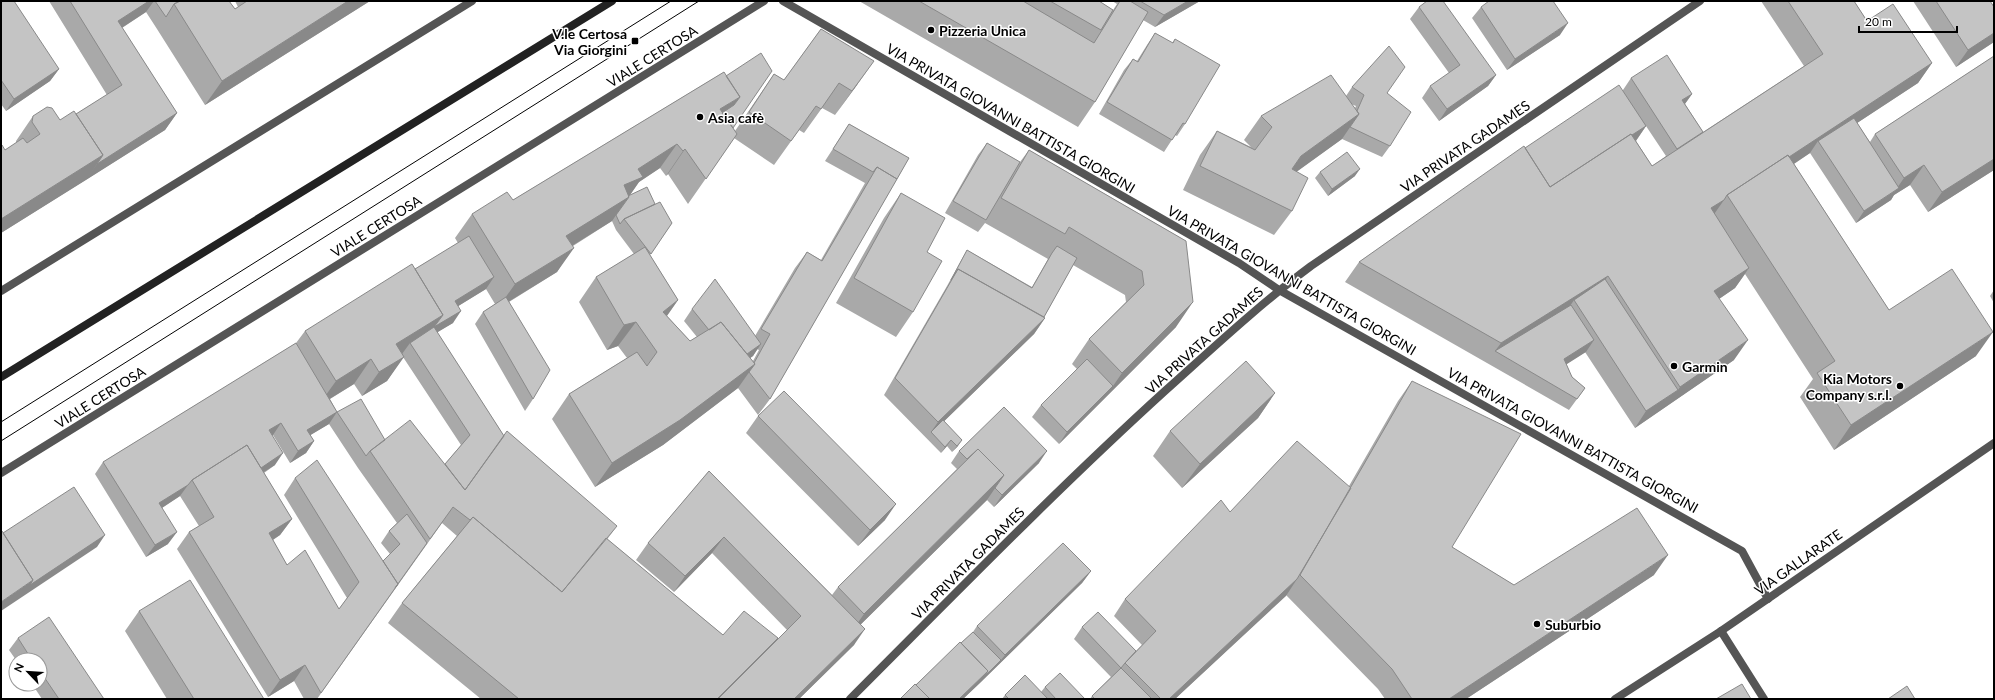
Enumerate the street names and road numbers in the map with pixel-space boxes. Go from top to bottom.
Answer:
street label: VIALE CERTOSA [604,21,701,91]
street label: VIA PRIVATA GIOVANNI BATTISTA GIORGINI [884,40,1138,196]
street label: VIA PRIVATA GADAMES [1397,96,1533,196]
street label: VIALE CERTOSA [328,191,425,261]
street label: VIA PRIVATA GIOVANNI BATTISTA GIORGINI [1165,202,1419,358]
street label: VIA PRIVATA GADAMES [1142,283,1266,397]
street label: VIALE CERTOSA [52,362,149,432]
street label: VIA PRIVATA GIOVANNI BATTISTA GIORGINI [1444,364,1702,516]
street label: VIA PRIVATA GADAMES [908,503,1028,623]
street label: VIA GALLARATE [1751,525,1845,599]

